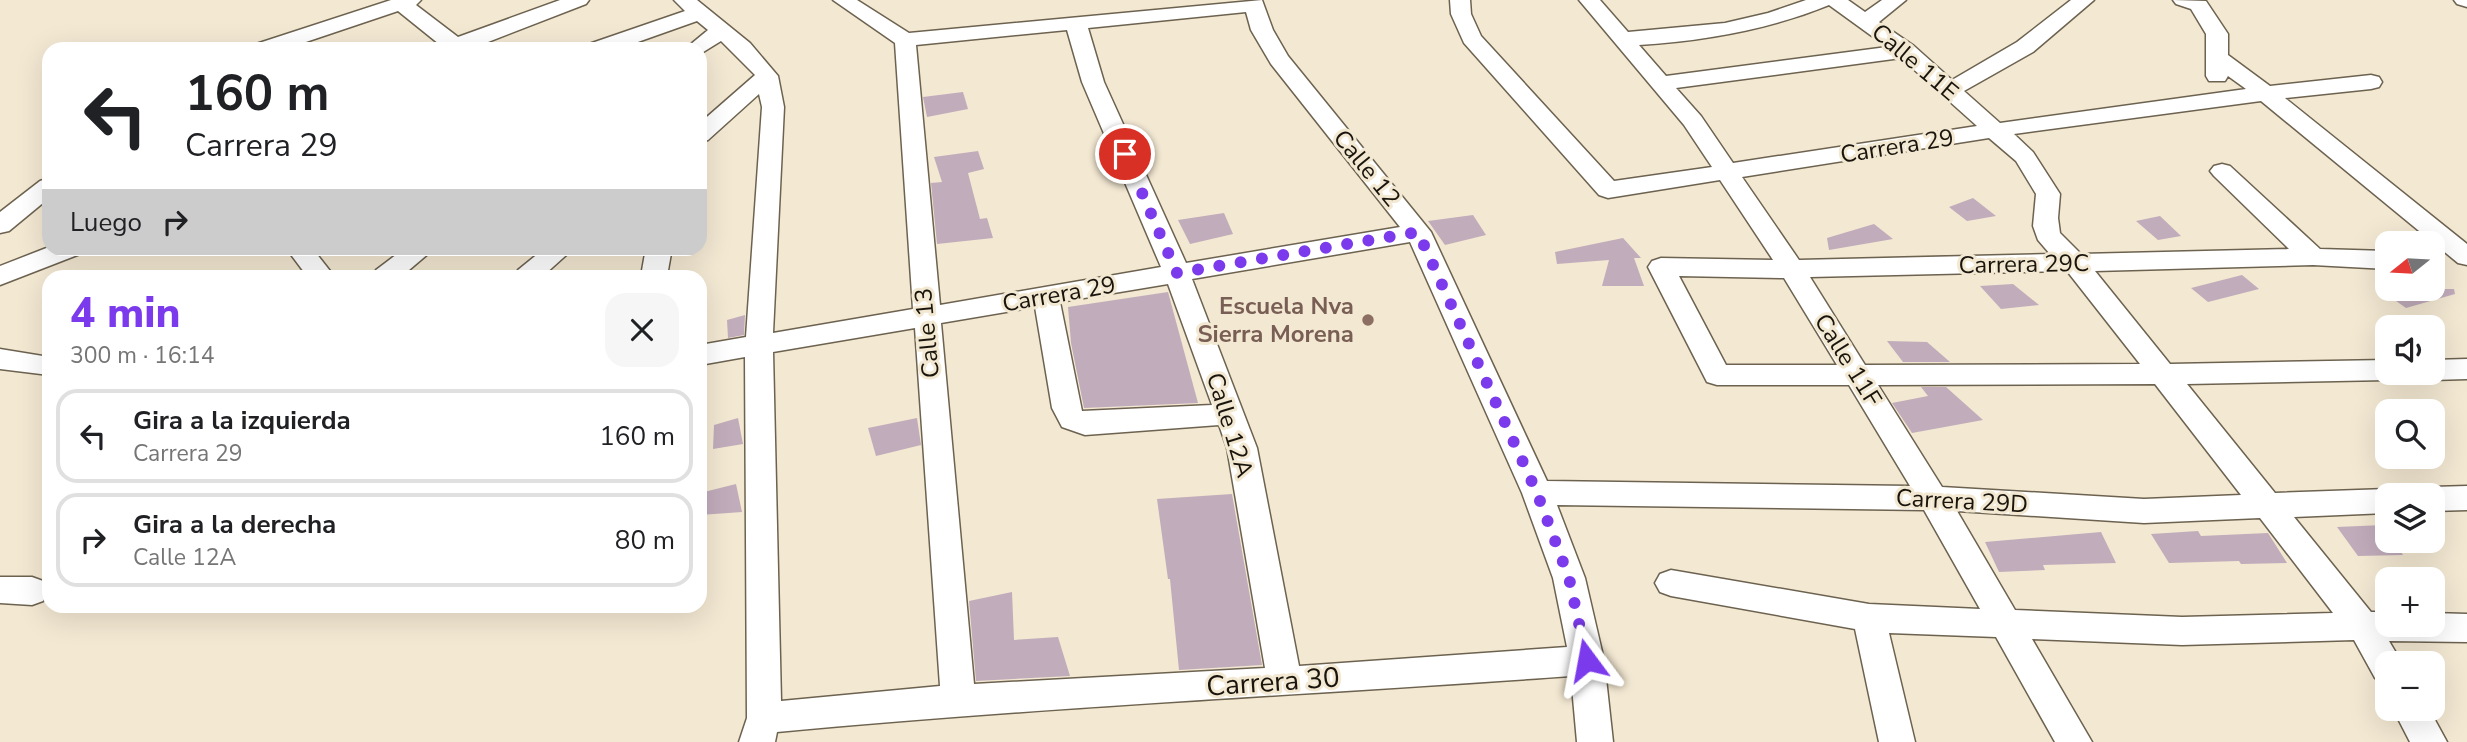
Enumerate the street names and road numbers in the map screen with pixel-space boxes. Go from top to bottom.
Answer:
street label: Calle 11E [1865,16,1965,108]
street label: Carrera 29 [1838,121,1956,171]
street label: Calle 12 [1326,123,1408,213]
street label: Carrera 29C [1958,247,2090,281]
street label: Carrera 29 [1000,268,1118,320]
street label: Calle 13 [907,287,947,379]
street label: Calle 11F [1807,308,1889,412]
street label: Calle 12A [1199,369,1261,482]
street label: Carrera 29D [1895,482,2029,520]
street label: Carrera 30 [1205,658,1341,706]

